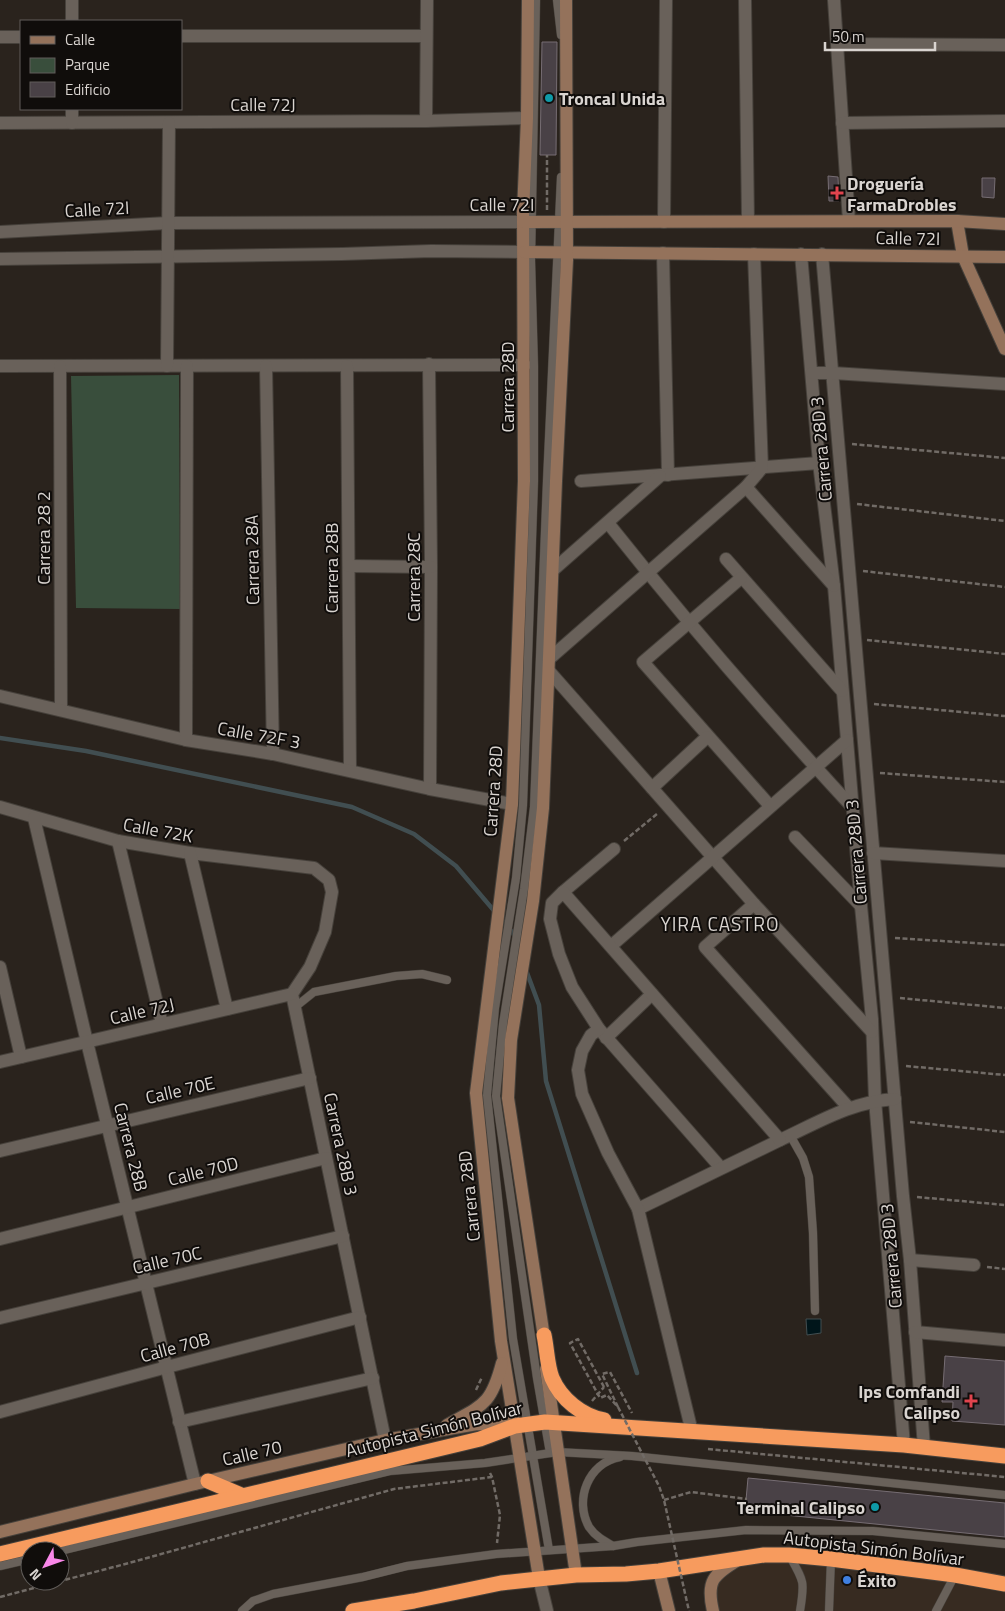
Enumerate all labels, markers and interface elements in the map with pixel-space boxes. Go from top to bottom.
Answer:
legend [20,20,182,110]
scale bar [825,20,935,52]
text: 50 m [832,25,865,48]
text: Calle [65,28,95,51]
text: Parque [65,53,110,76]
text: Edificio [65,78,110,101]
place label: Troncal Unida [559,85,665,112]
street label: Calle 72J [230,91,296,118]
marker: Troncal Unida [543,92,555,104]
place label: Droguería FarmaDrobles [847,170,957,218]
marker: Droguería FarmaDrobles [831,187,843,199]
street label: Calle 72I [470,191,534,218]
street label: Calle 72I [64,194,130,224]
street label: Calle 72I [875,224,941,252]
street label: Carrera 28D [494,341,521,433]
street label: Carrera 28D 3 [803,395,839,503]
street label: Carrera 28 2 [30,491,57,585]
street label: Carrera 28A [238,514,266,605]
street label: Carrera 28B [318,523,345,613]
street label: Carrera 28C [400,532,427,622]
street label: Calle 72F 3 [215,714,303,756]
street label: Carrera 28D [476,745,510,837]
street label: Carrera 28D 3 [838,798,874,906]
street label: Calle 72K [121,811,195,849]
district label: YIRA CASTRO [660,909,780,938]
street label: Calle 72J [107,990,177,1032]
street label: Calle 70E [143,1069,217,1111]
street label: Carrera 28B 3 [317,1090,365,1198]
street label: Carrera 28B [107,1100,155,1194]
street label: Calle 70D [165,1149,241,1193]
street label: Carrera 28D [451,1149,487,1243]
street label: Carrera 28D 3 [873,1202,909,1310]
street label: Calle 70C [130,1239,204,1281]
street label: Calle 70B [137,1325,213,1369]
place label: Ips Comfandi Calipso [858,1378,960,1426]
street label: Autopista Simón Bolívar [343,1394,525,1464]
marker: Ips Comfandi Calipso [964,1394,978,1408]
street label: Calle 70 [220,1433,284,1473]
place label: Terminal Calipso [737,1494,865,1521]
marker: Terminal Calipso [869,1501,881,1513]
street label: Autopista Simón Bolívar [782,1524,966,1572]
north arrow [20,1541,70,1591]
text: N [24,1564,46,1585]
place label: Éxito [857,1567,896,1594]
marker: Éxito [841,1574,853,1586]

